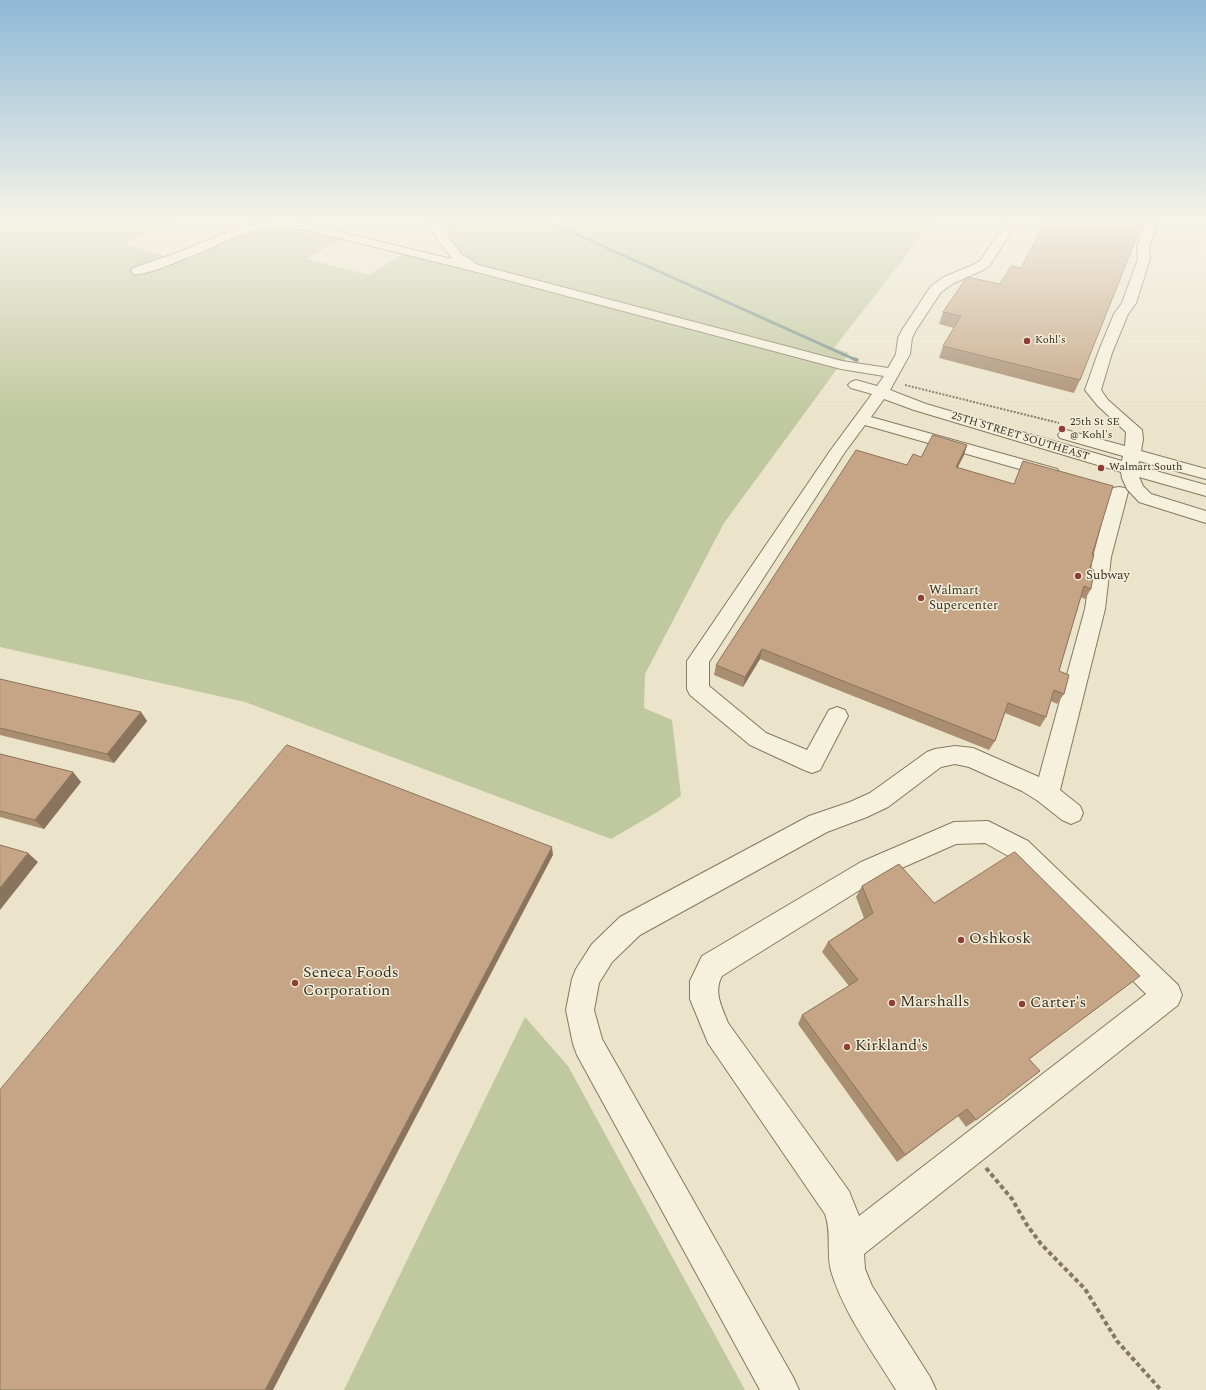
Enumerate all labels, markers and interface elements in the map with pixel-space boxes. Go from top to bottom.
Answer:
place label: Kohl's [1035,334,1066,348]
marker: Kohl's [1022,336,1032,346]
street label: 25TH STREET SOUTHEAST [949,410,1091,464]
place label: 25th St SE @ Kohl's [1070,416,1120,442]
marker: 25th St SE @ Kohl's [1057,424,1067,434]
place label: Walmart South [1109,461,1182,475]
marker: Walmart South [1096,463,1106,473]
place label: Subway [1086,568,1130,584]
marker: Subway [1073,571,1083,581]
place label: Walmart Supercenter [929,583,998,614]
marker: Walmart Supercenter [916,593,926,603]
place label: Oshkosk [969,930,1031,950]
marker: Oshkosk [956,935,966,945]
place label: Seneca Foods Corporation [303,964,399,1002]
marker: Seneca Foods Corporation [290,978,300,988]
place label: Marshalls [900,993,970,1013]
place label: Carter's [1030,994,1086,1014]
marker: Marshalls [887,998,897,1008]
marker: Carter's [1017,999,1027,1009]
place label: Kirkland's [855,1037,928,1057]
marker: Kirkland's [842,1042,852,1052]

